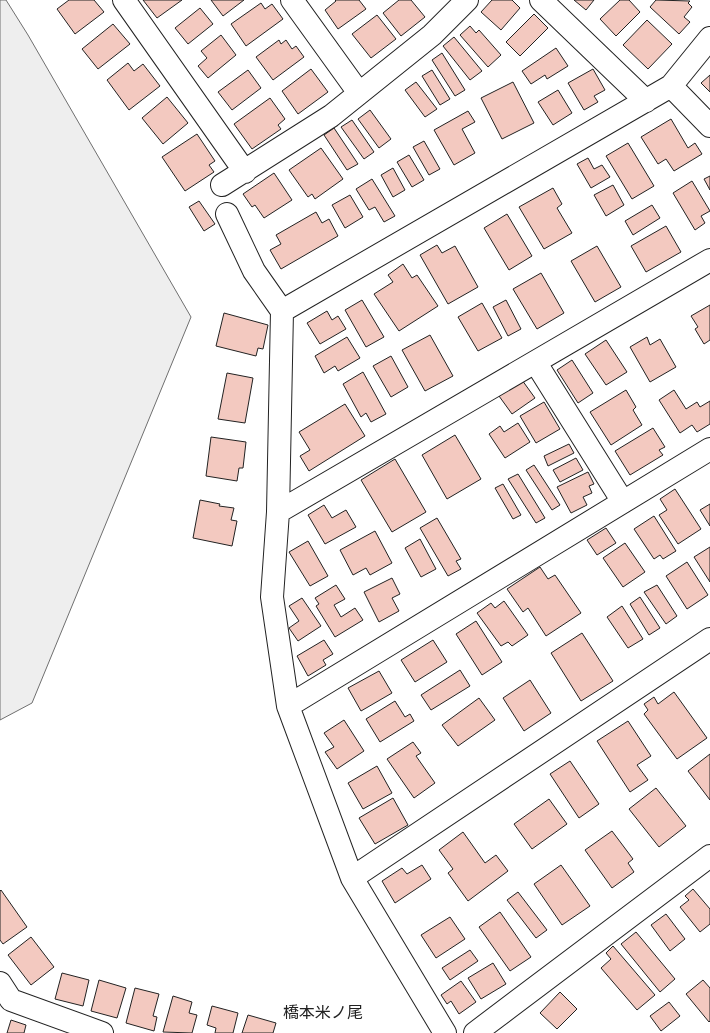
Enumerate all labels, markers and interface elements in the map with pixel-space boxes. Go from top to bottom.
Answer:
district label: 橋本米ノ尾 [283,1003,363,1022]

